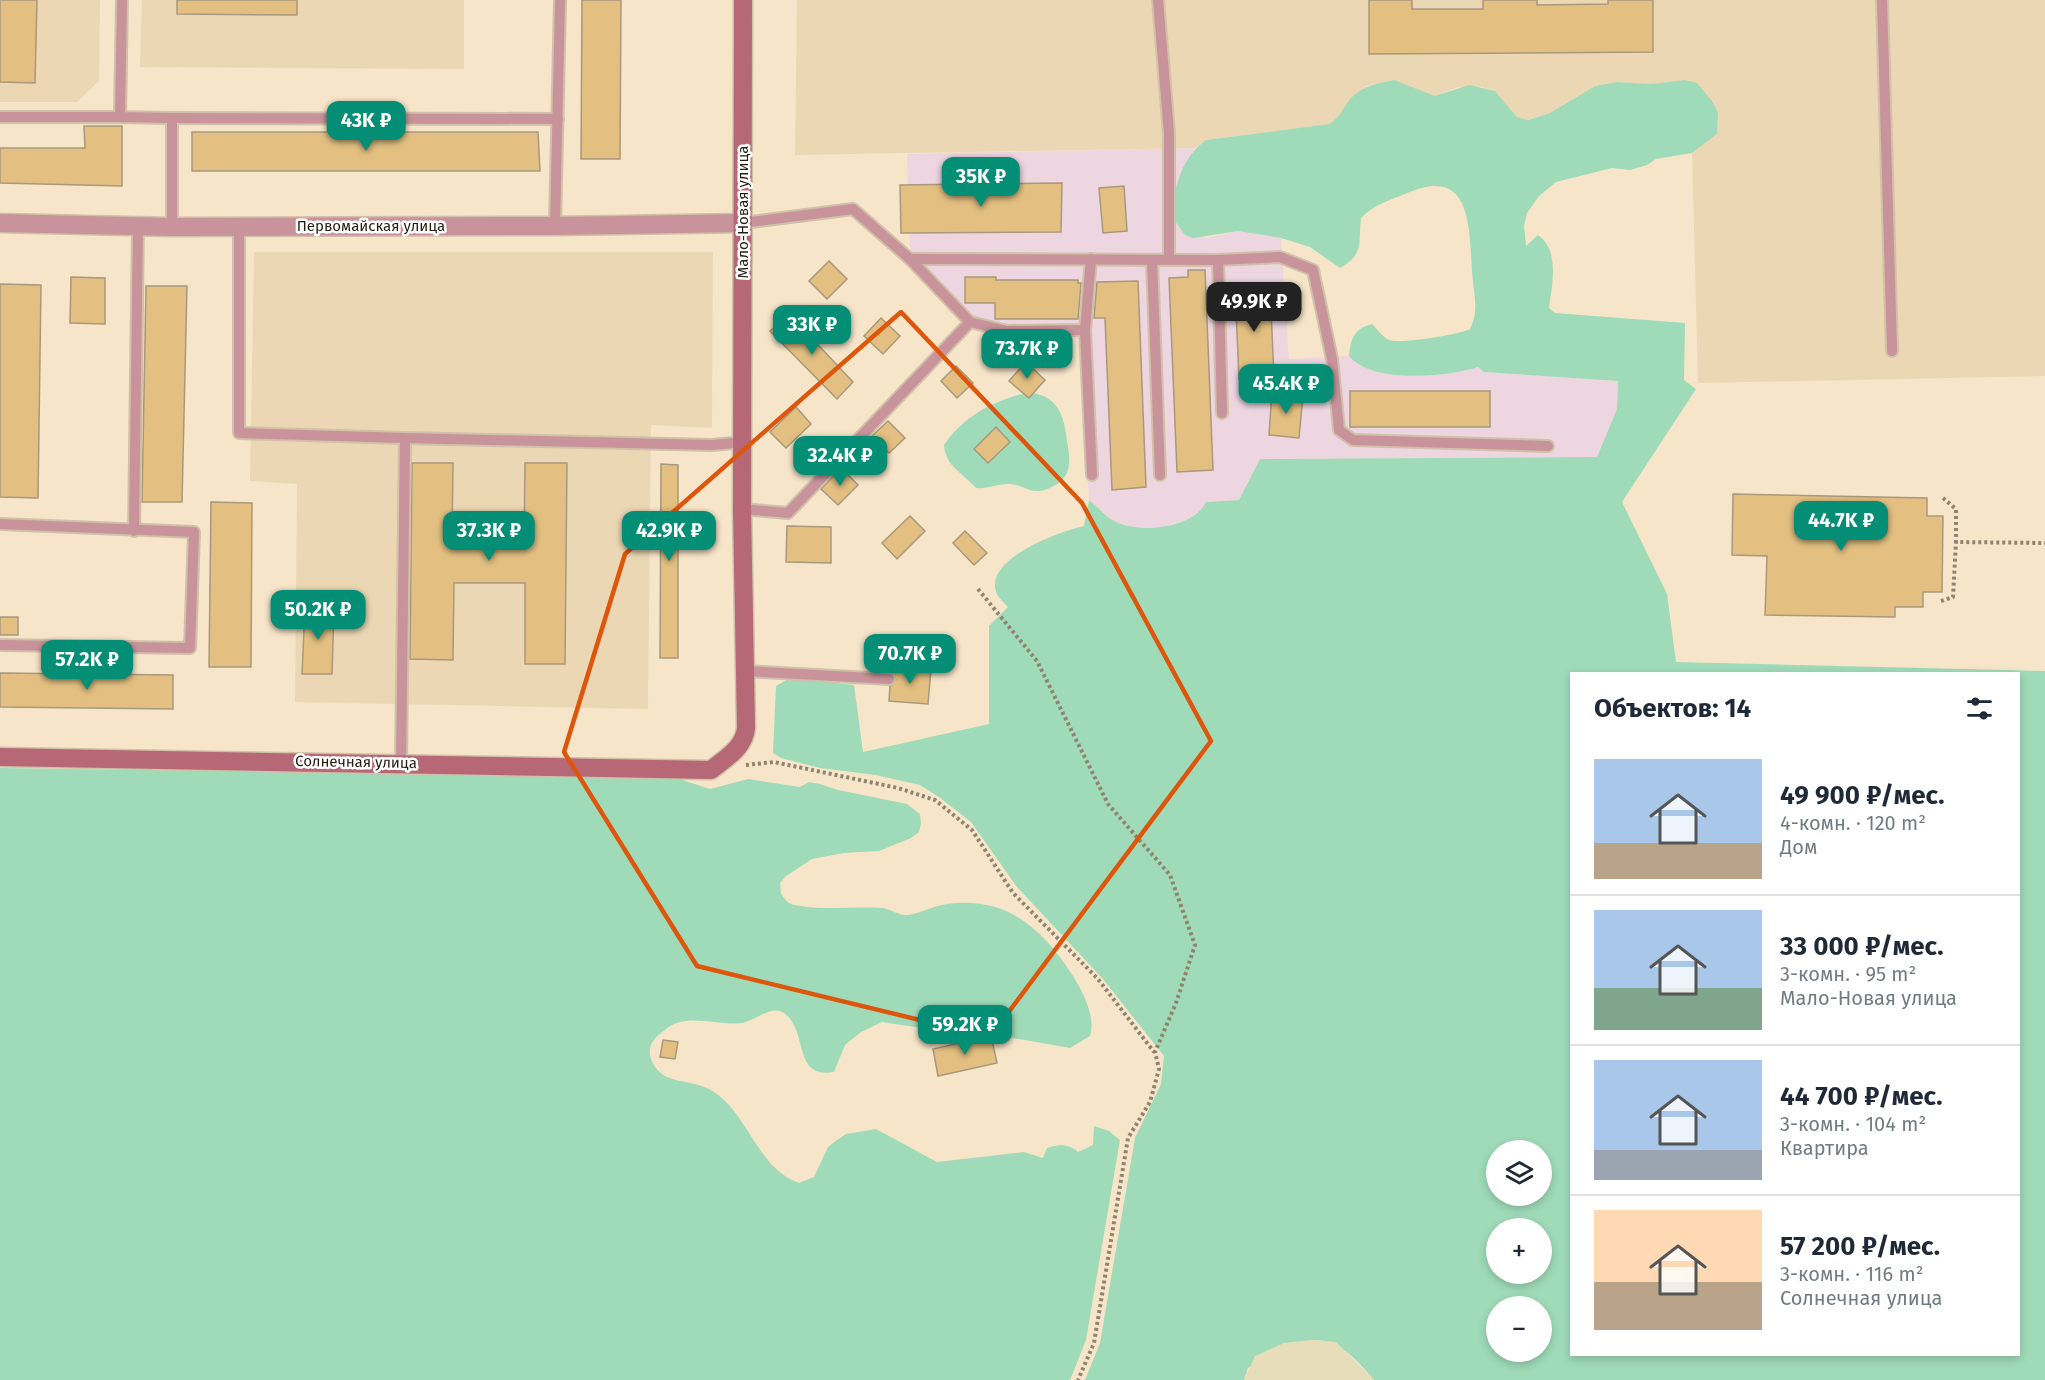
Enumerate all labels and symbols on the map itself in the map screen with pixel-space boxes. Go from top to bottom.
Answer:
pin: 43K ₽ [324,101,408,152]
street label: Мало-Новая улица [734,146,752,278]
pin: 35K ₽ [939,157,1023,208]
street label: Первомайская улица [297,217,445,235]
pin: 49.9K ₽ [1199,282,1309,333]
pin: 33K ₽ [770,305,854,356]
pin: 73.7K ₽ [972,329,1082,380]
pin: 45.4K ₽ [1231,364,1341,415]
pin: 32.4K ₽ [785,436,895,487]
pin: 44.7K ₽ [1786,501,1896,552]
pin: 37.3K ₽ [434,511,544,562]
pin: 42.9K ₽ [614,511,724,562]
pin: 50.2K ₽ [263,590,373,641]
pin: 70.7K ₽ [855,634,965,685]
pin: 57.2K ₽ [32,640,142,691]
street label: Солнечная улица [295,752,417,772]
pin: 59.2K ₽ [910,1005,1020,1056]

